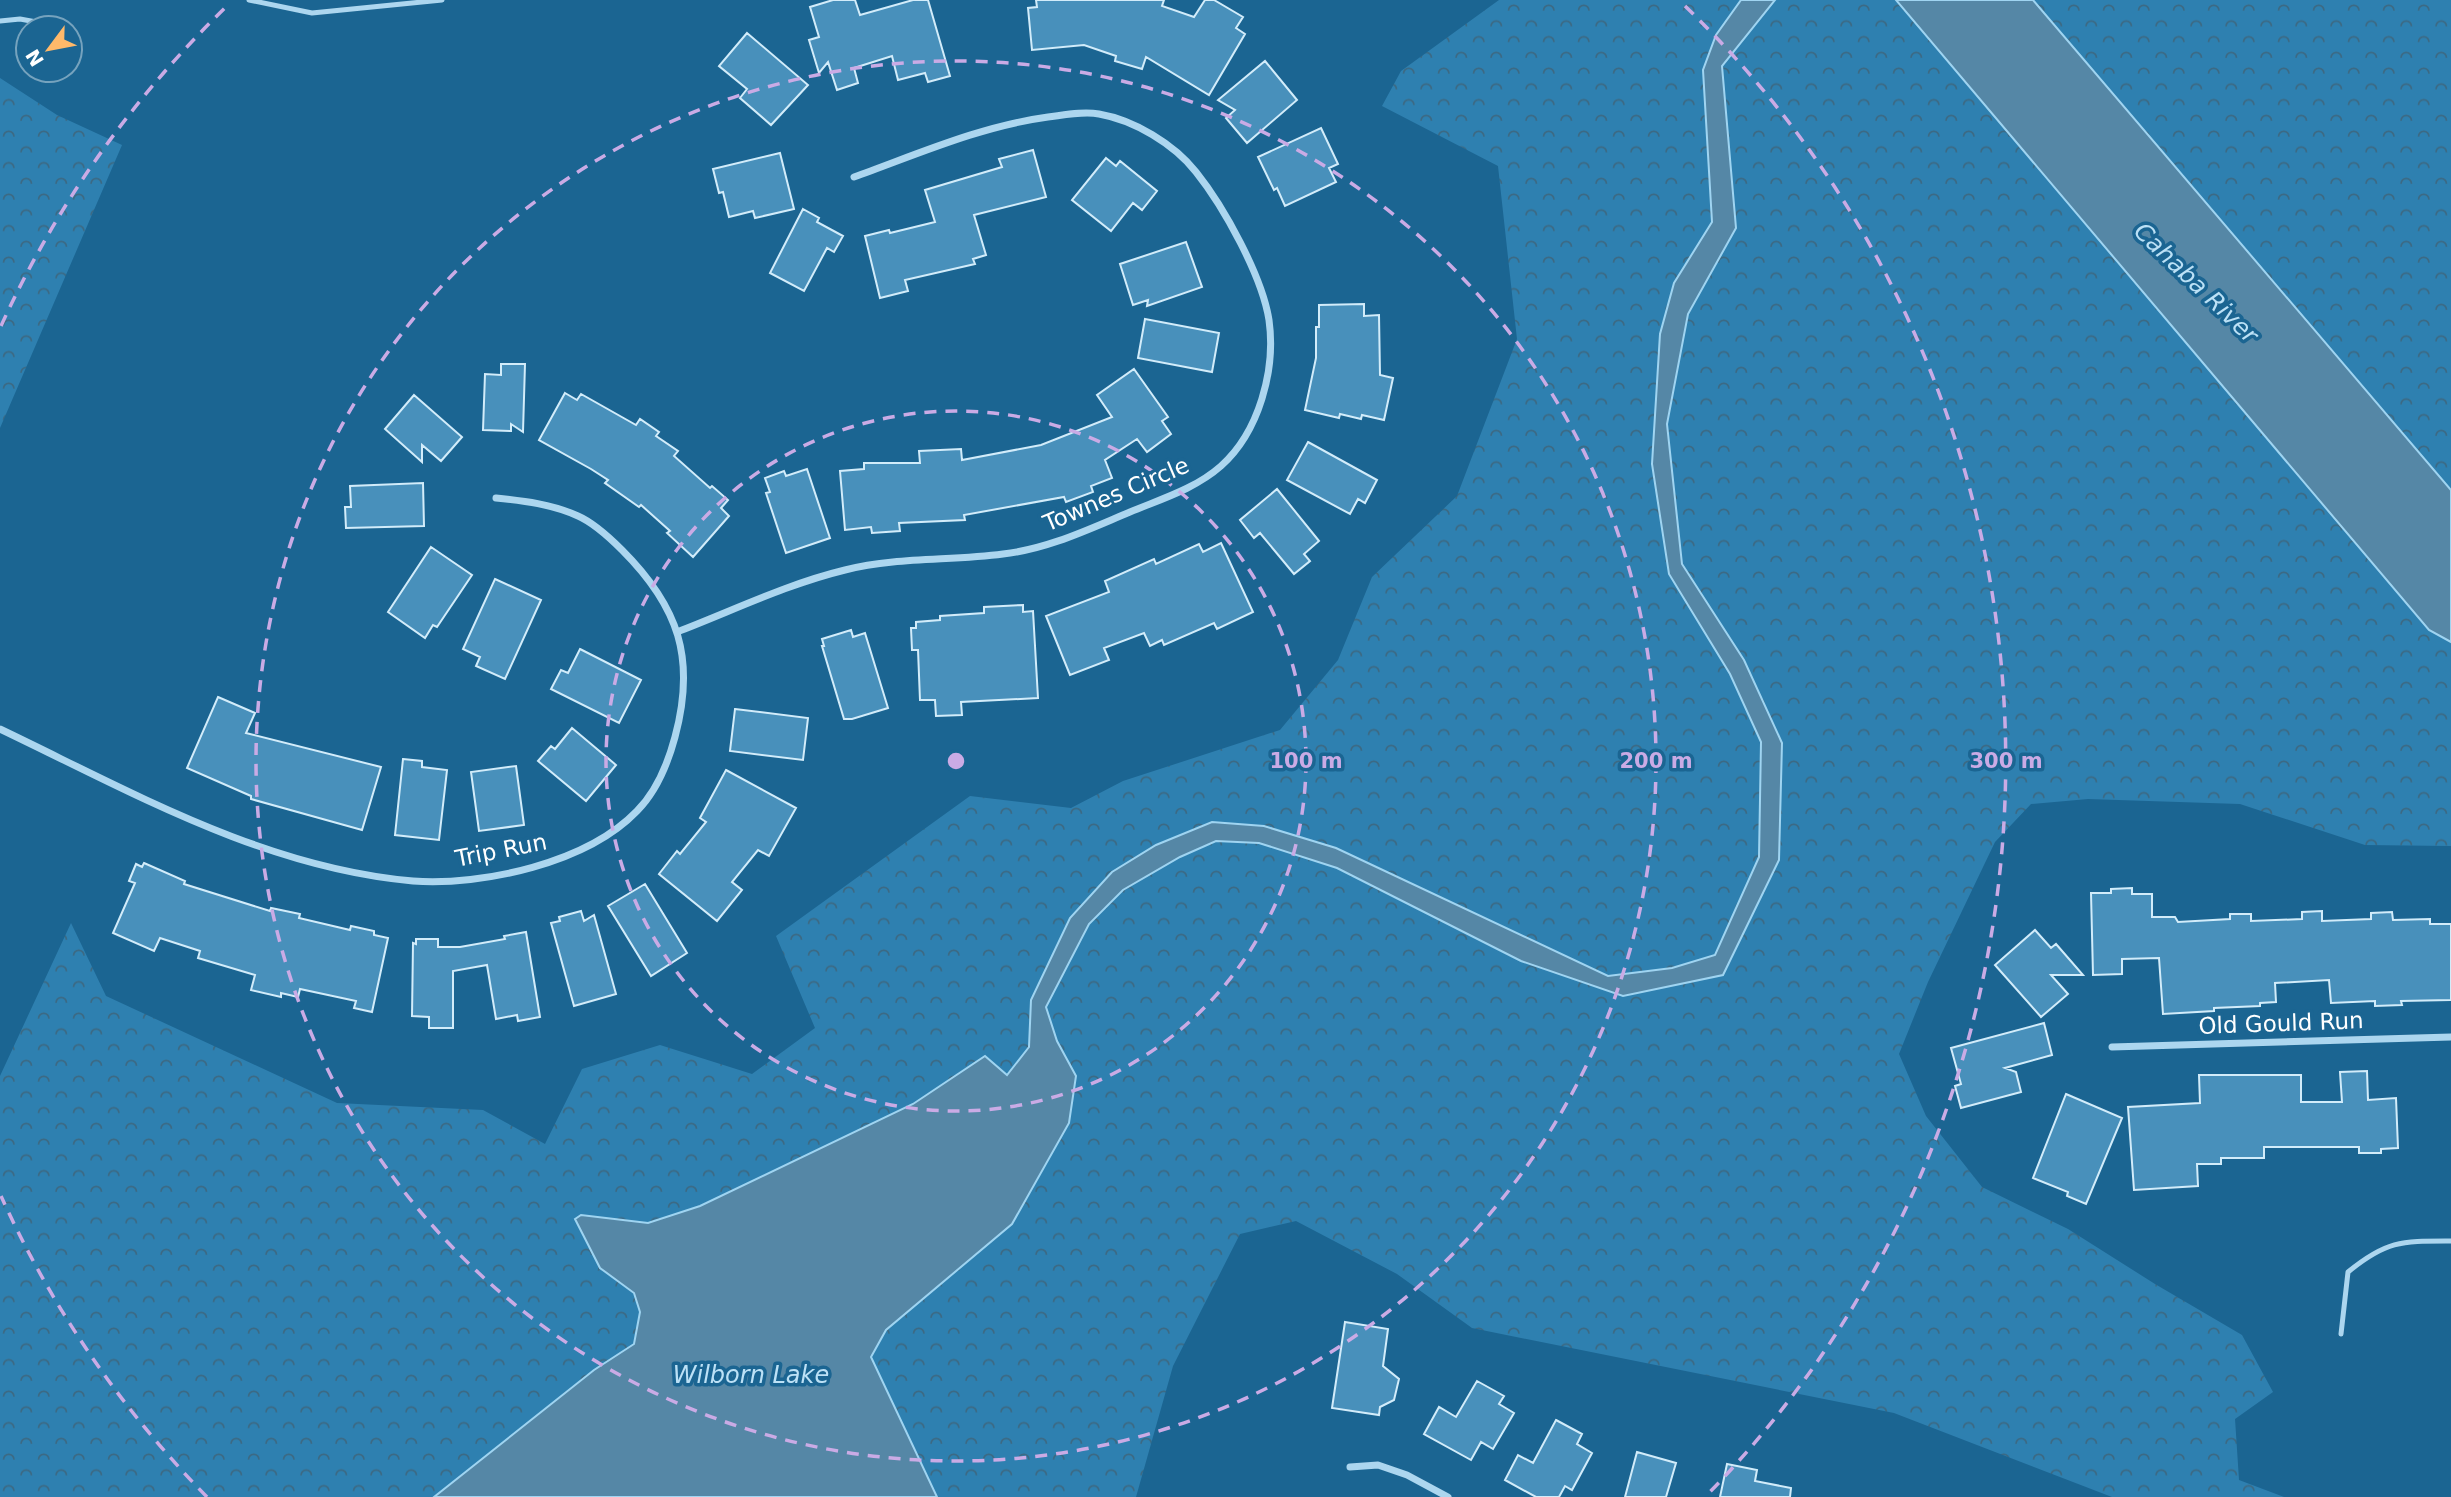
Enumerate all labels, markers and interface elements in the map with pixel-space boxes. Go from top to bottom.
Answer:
north arrow [14,14,84,84]
text: N [21,45,48,71]
water label: Cahaba River [2128,217,2265,351]
street label: Townes Circle [1038,452,1193,537]
centre of rings [944,749,968,773]
text: 100 m [1269,749,1343,773]
text: 200 m [1619,749,1693,773]
text: 300 m [1969,749,2043,773]
street label: Trip Run [452,828,549,872]
street label: Old Gould Run [2198,1007,2364,1039]
water label: Wilborn Lake [673,1361,829,1389]

